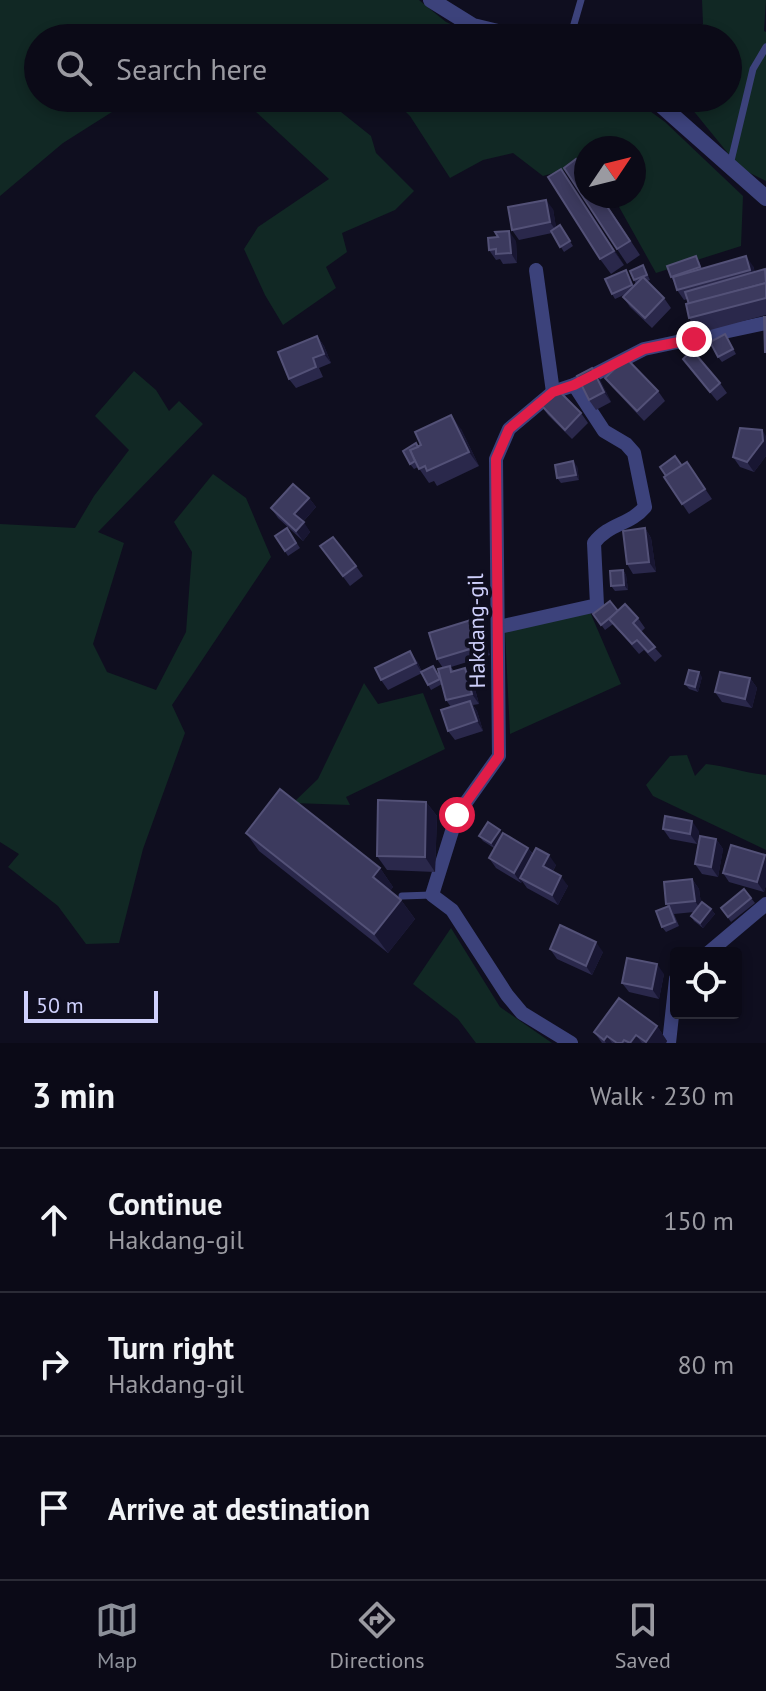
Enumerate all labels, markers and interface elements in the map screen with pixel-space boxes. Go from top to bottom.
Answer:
search box [24,24,742,112]
icon: search [52,46,96,90]
text: Search here [116,49,267,88]
north arrow [574,136,646,208]
route end [676,321,712,357]
street label: Hakdang-gil [461,573,491,689]
route start [439,797,475,833]
map controls [670,947,742,1019]
button: locate [670,947,742,1019]
scale bar [24,987,158,1023]
text: 50 m [36,991,84,1019]
text: 3 min [32,1073,115,1117]
text: Walk · 230 m [590,1079,734,1112]
text: Continue [108,1184,222,1223]
icon: ahead [32,1198,76,1242]
text: 150 m [663,1204,734,1237]
text: Hakdang-gil [108,1223,244,1256]
text: Turn right [108,1328,234,1367]
icon: right [32,1342,76,1386]
text: 80 m [678,1348,734,1381]
text: Hakdang-gil [108,1367,244,1400]
icon: arrive [32,1486,76,1530]
text: Arrive at destination [108,1489,370,1528]
tab: Map [95,1598,139,1674]
tab: Directions [329,1598,425,1674]
tab: Saved [615,1598,671,1674]

